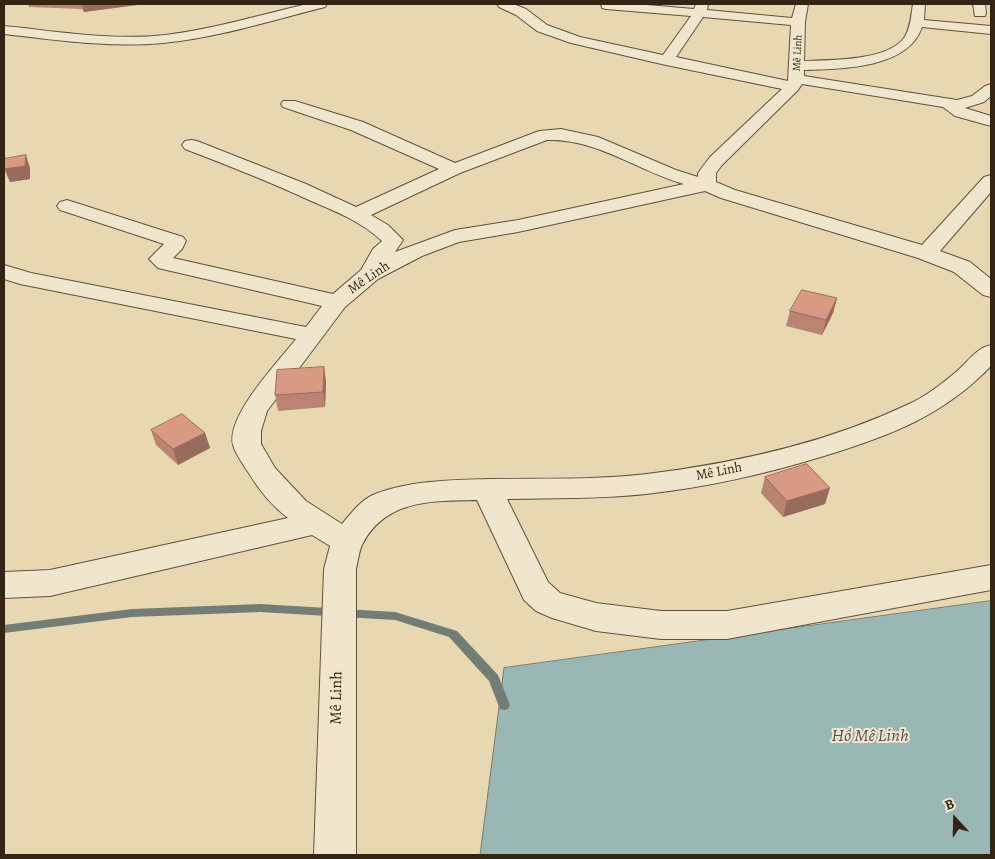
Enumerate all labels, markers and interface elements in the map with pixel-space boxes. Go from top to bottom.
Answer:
street label: Mê Linh [790,34,806,72]
street label: Mê Linh [345,258,393,298]
street label: Mê Linh [694,459,744,485]
street label: Mê Linh [327,671,347,725]
water label: Hồ Mê Linh [831,726,909,748]
north arrow [930,794,980,844]
text: B [942,794,957,815]

